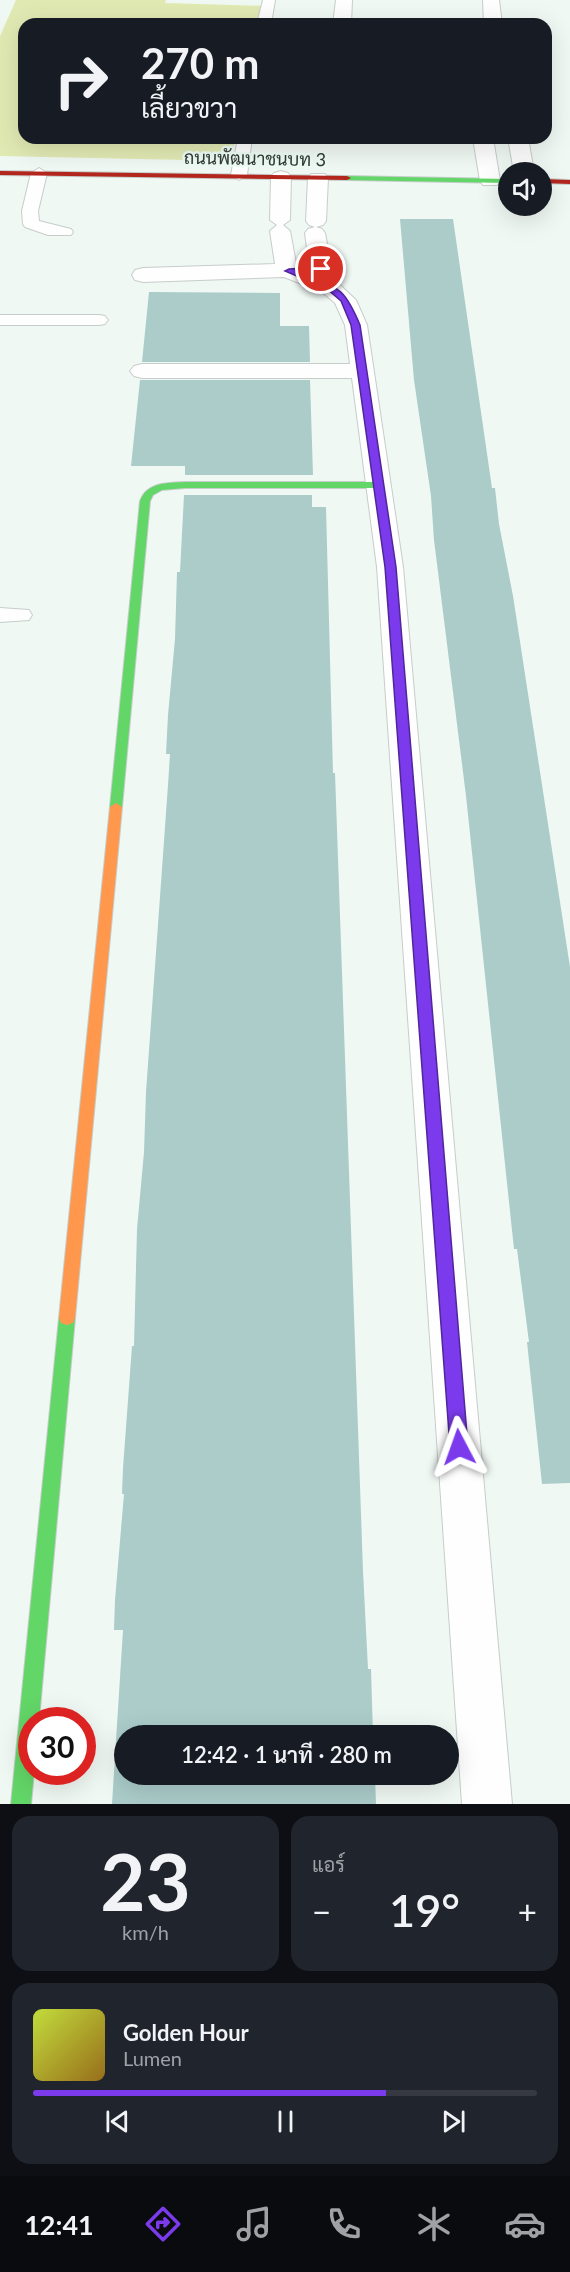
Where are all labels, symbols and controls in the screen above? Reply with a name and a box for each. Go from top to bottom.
text: 270 m [141,38,259,88]
icon: right [42,42,120,120]
text: เลี้ยวขวา [141,91,237,124]
street label: ถนนพัฒนาชนบท 3 [184,146,326,170]
map controls [498,162,552,216]
button: sound [498,162,552,216]
pin [295,243,346,294]
icon: arrive [304,252,337,285]
position arrow [427,1415,491,1479]
speed limit sign: 30 [18,1707,96,1785]
text: 12:42 · 1 นาที · 280 m [181,1741,392,1768]
text: 23 [100,1834,191,1928]
text: แอร์ [312,1852,345,1876]
text: 19° [389,1883,460,1937]
text: − [312,1891,331,1931]
text: + [518,1891,537,1931]
text: km/h [122,1920,169,1944]
text: Golden Hour [123,2019,249,2046]
text: Lumen [123,2046,182,2070]
icon: previous [101,2105,134,2138]
icon: pause [269,2105,302,2138]
icon: next [437,2105,470,2138]
icon: directions [142,2203,184,2245]
icon: music [233,2203,275,2245]
icon: phone [323,2203,365,2245]
icon: climate [413,2203,455,2245]
icon: car [504,2203,546,2245]
text: 12:41 [24,2208,94,2241]

